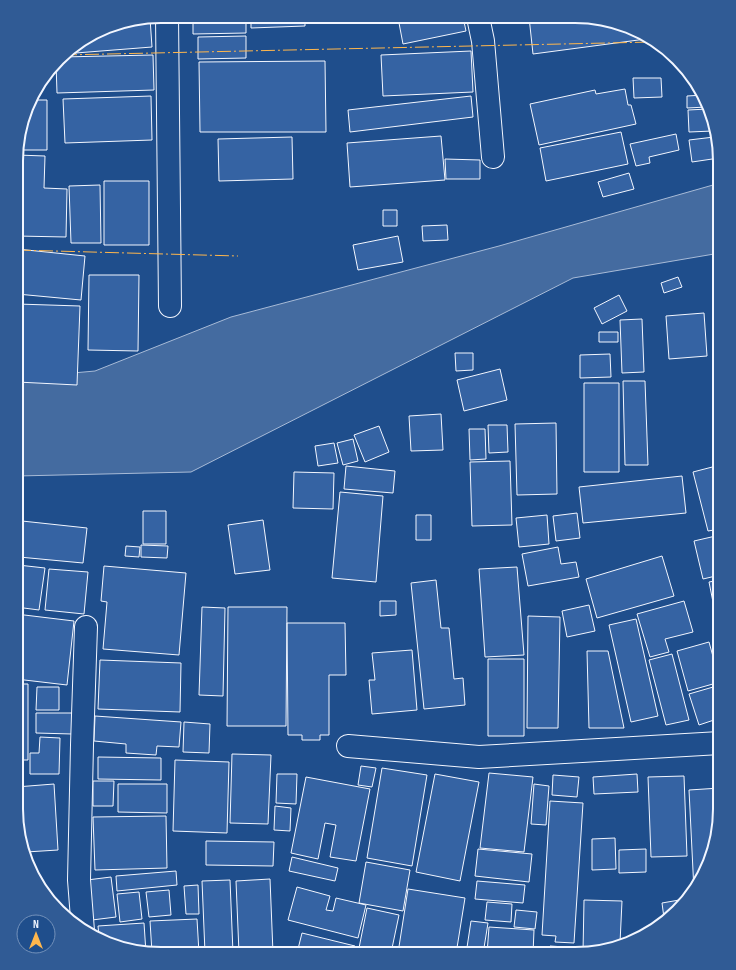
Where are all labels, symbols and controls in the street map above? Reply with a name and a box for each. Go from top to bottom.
north arrow [16,914,56,954]
text: N [33,918,39,931]

